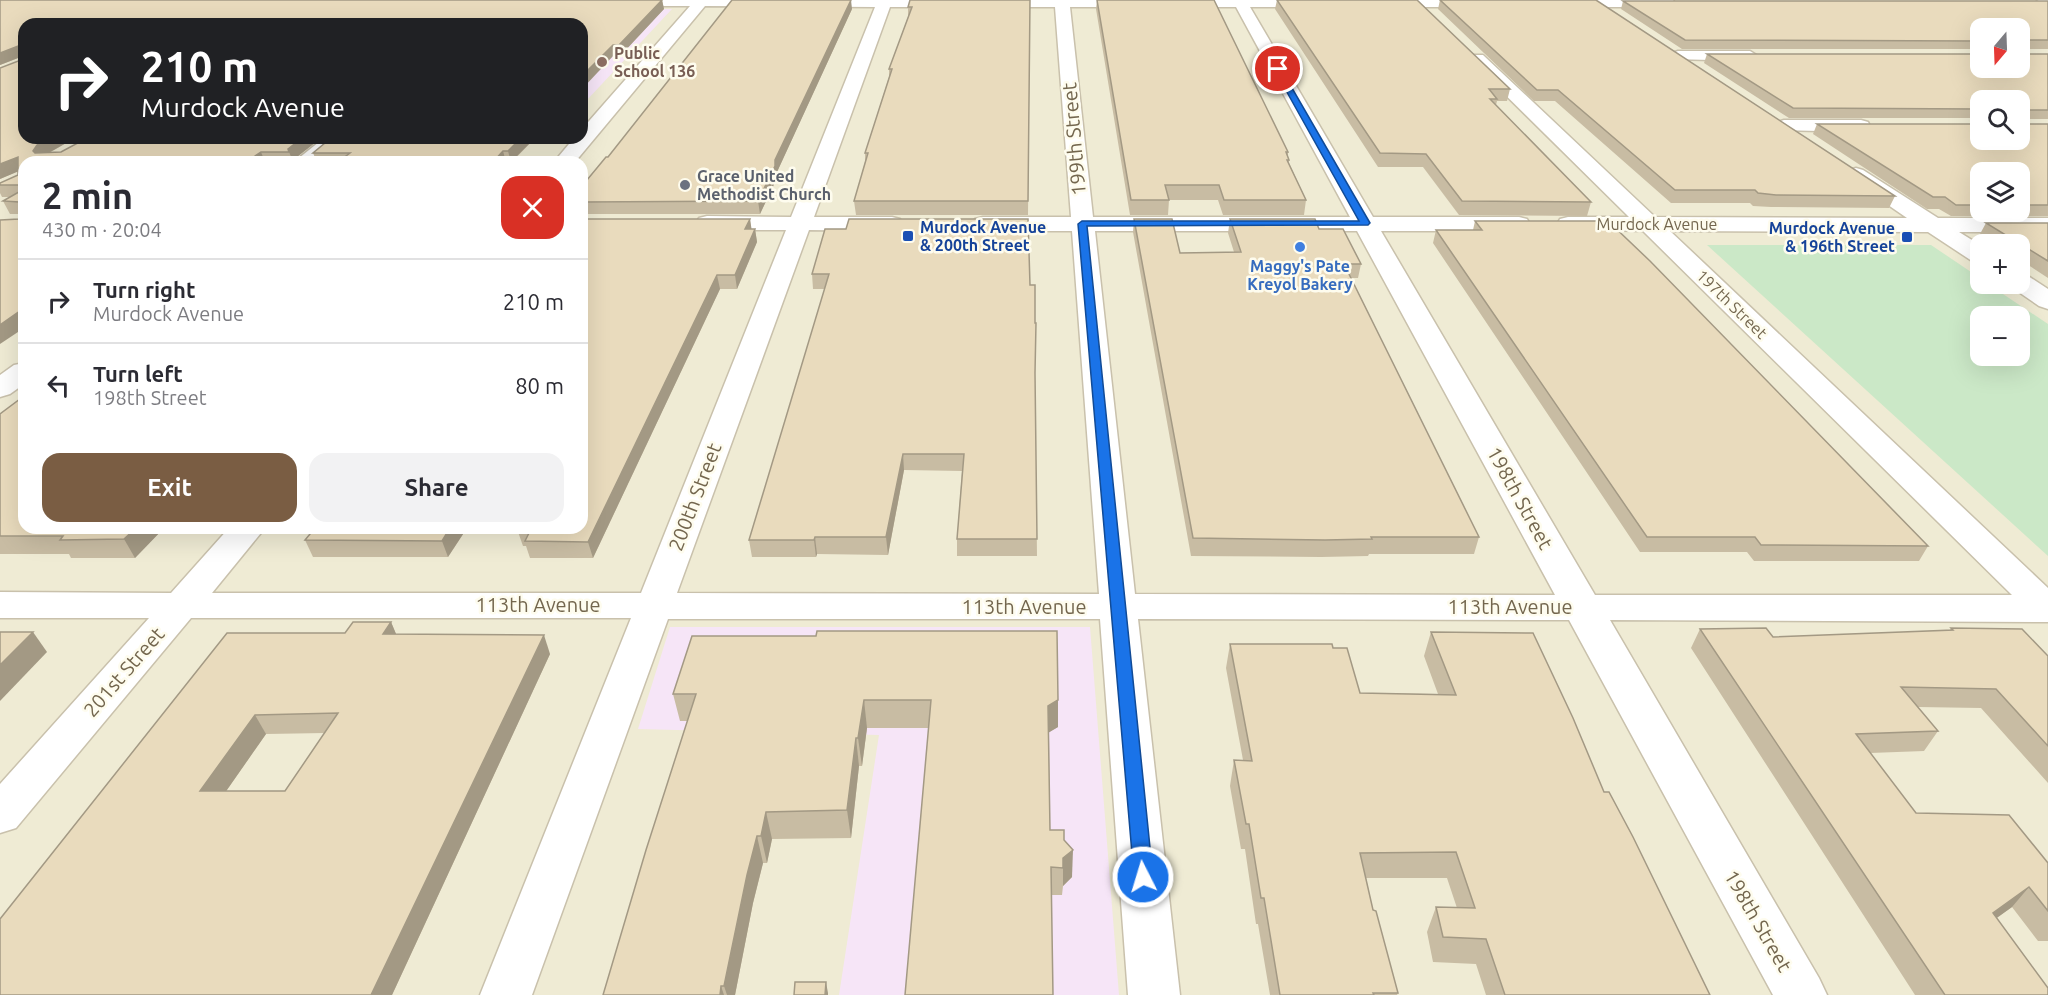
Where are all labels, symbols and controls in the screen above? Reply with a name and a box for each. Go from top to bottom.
north arrow [1970,18,2030,78]
map controls [1970,18,2030,366]
icon: right [42,42,120,120]
text: 210 m [141,43,258,90]
pin [1252,43,1303,94]
place label: Public School 136 [614,44,695,80]
icon: arrive [1261,52,1294,85]
marker: Public School 136 [595,55,609,69]
street label: 199th Street [1057,81,1090,197]
button: search [1970,90,2030,150]
text: Murdock Avenue [141,92,345,122]
button: layers [1970,162,2030,222]
place label: Grace United Methodist Church [697,167,831,203]
text: 2 min [42,175,133,216]
button: close [501,176,564,239]
marker: Grace United Methodist Church [678,178,692,192]
street label: Murdock Avenue [1597,215,1717,233]
text: 430 m · 20:04 [42,218,162,241]
place label: Murdock Avenue & 200th Street [920,218,1046,254]
place label: Murdock Avenue & 196th Street [1769,219,1895,255]
marker: Murdock Avenue & 200th Street [901,229,915,243]
marker: Murdock Avenue & 196th Street [1900,230,1914,244]
button: + [1970,234,2030,294]
marker: Maggy's Pate Kreyol Bakery [1293,240,1307,254]
place label: Maggy's Pate Kreyol Bakery [1247,257,1353,293]
street label: 197th Street [1693,266,1771,343]
text: Turn right [93,277,195,302]
icon: right [42,285,75,318]
text: 210 m [503,289,564,314]
text: Murdock Avenue [93,302,244,325]
button: − [1970,306,2030,366]
text: Turn left [93,361,183,386]
icon: left [42,369,75,402]
text: 80 m [515,373,564,398]
text: 198th Street [93,386,207,409]
street label: 200th Street [663,440,726,554]
street label: 198th Street [1483,443,1558,553]
button: Exit [42,453,297,522]
button: Share [309,453,564,522]
street label: 113th Avenue [475,593,601,616]
street label: 113th Avenue [961,595,1087,618]
street label: 113th Avenue [1447,595,1573,618]
street label: 201st Street [79,622,169,721]
position arrow [1111,845,1175,909]
street label: 198th Street [1720,866,1797,976]

